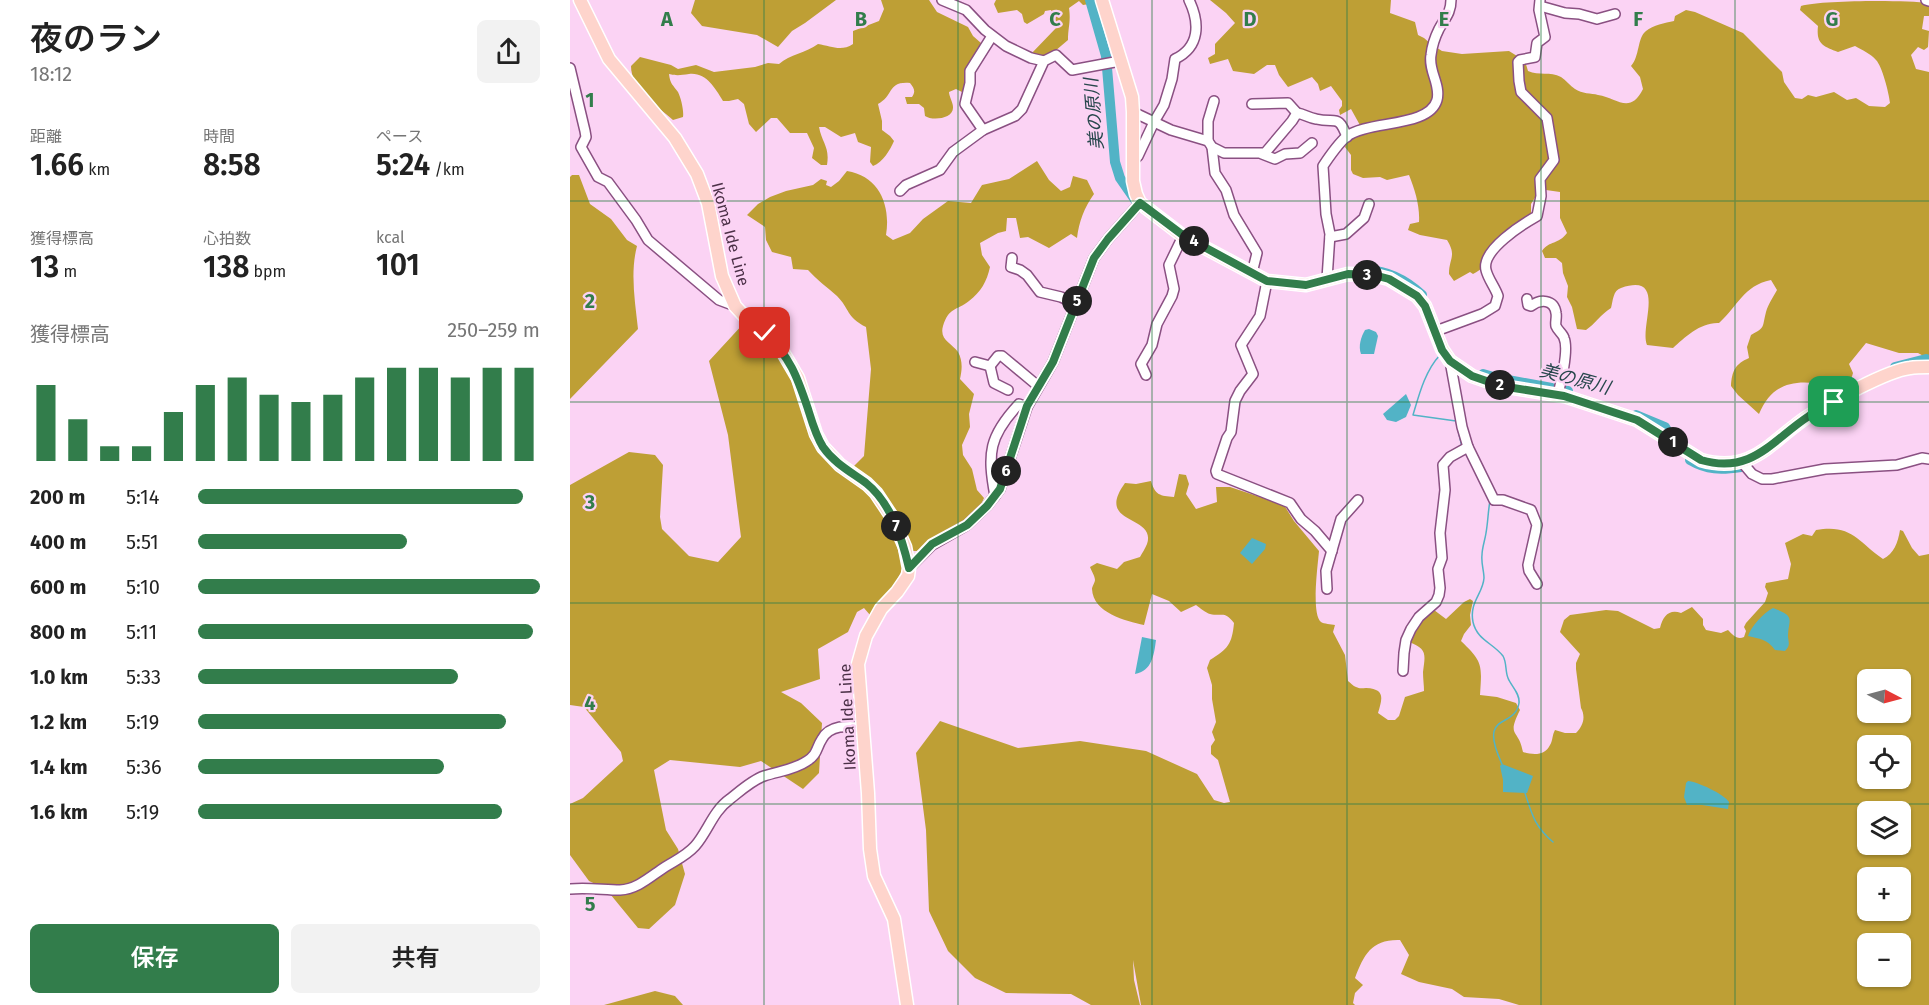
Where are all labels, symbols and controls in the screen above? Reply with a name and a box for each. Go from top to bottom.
text: A [660,7,674,31]
text: B [855,7,867,31]
text: C [1049,7,1061,31]
text: D [1243,7,1257,31]
text: E [1439,7,1449,31]
text: F [1633,7,1643,31]
text: G [1826,7,1838,31]
text: 夜のラン [30,19,162,59]
button: share [477,20,540,83]
text: 18:12 [30,62,72,86]
water label: 美の原川 [1080,75,1108,151]
text: 1 [585,88,595,112]
text: 距離 [30,127,62,146]
text: 時間 [203,127,235,146]
text: ペース [376,127,423,146]
text: 1.66 [30,147,84,183]
text: 8:58 [203,147,261,183]
text: 5:24 [376,147,430,183]
text: km [84,160,110,179]
text: /km [430,160,465,179]
street label: Ikoma Ide Line [708,180,753,288]
pin: 4 [1179,226,1209,256]
text: kcal [376,228,405,247]
text: 獲得標高 [30,229,94,248]
text: 心拍数 [203,229,251,248]
text: 4 [1189,231,1199,250]
text: 101 [376,247,420,283]
text: 13 [30,249,59,285]
text: 138 [203,249,249,285]
pin: 3 [1352,260,1382,290]
text: m [59,262,77,281]
text: bpm [249,262,286,281]
text: 3 [1363,265,1371,284]
pin: 5 [1062,286,1092,316]
text: 2 [585,289,595,313]
text: 5 [1073,291,1081,310]
pin [739,307,790,358]
icon: check [748,316,781,349]
text: 250–259 m [447,318,540,342]
text: 獲得標高 [30,322,110,346]
water label: 美の原川 [1537,359,1615,399]
pin: 2 [1485,370,1515,400]
text: 2 [1496,375,1504,394]
pin [1808,376,1859,427]
icon: arrive [1817,385,1850,418]
pin: 1 [1658,427,1688,457]
text: 1 [1669,432,1677,451]
pin: 6 [991,456,1021,486]
text: 6 [1001,461,1011,480]
text: 200 m [30,485,85,509]
text: 5:14 [126,485,159,509]
text: 3 [584,490,595,514]
pin: 7 [881,511,911,541]
text: 7 [892,516,900,535]
text: 400 m [30,530,86,554]
text: 5:51 [126,530,159,554]
text: 600 m [30,575,86,599]
text: 5:10 [126,575,160,599]
text: 800 m [30,620,87,644]
text: 5:11 [126,620,157,644]
street label: Ikoma Ide Line [835,663,860,771]
text: 1.0 km [30,665,88,689]
text: 5:33 [126,665,161,689]
north arrow [1857,669,1911,723]
map controls [1857,669,1911,987]
text: 4 [584,691,596,715]
text: 1.2 km [30,710,87,734]
text: 5:19 [126,710,159,734]
button: locate [1857,735,1911,789]
text: 1.4 km [30,755,88,779]
text: 5:36 [126,755,162,779]
text: 1.6 km [30,800,88,824]
text: 5:19 [126,800,159,824]
button: layers [1857,801,1911,855]
button: + [1857,867,1911,921]
text: 5 [585,892,596,916]
button: 保存 [30,924,279,993]
button: 共有 [291,924,540,993]
button: − [1857,933,1911,987]

